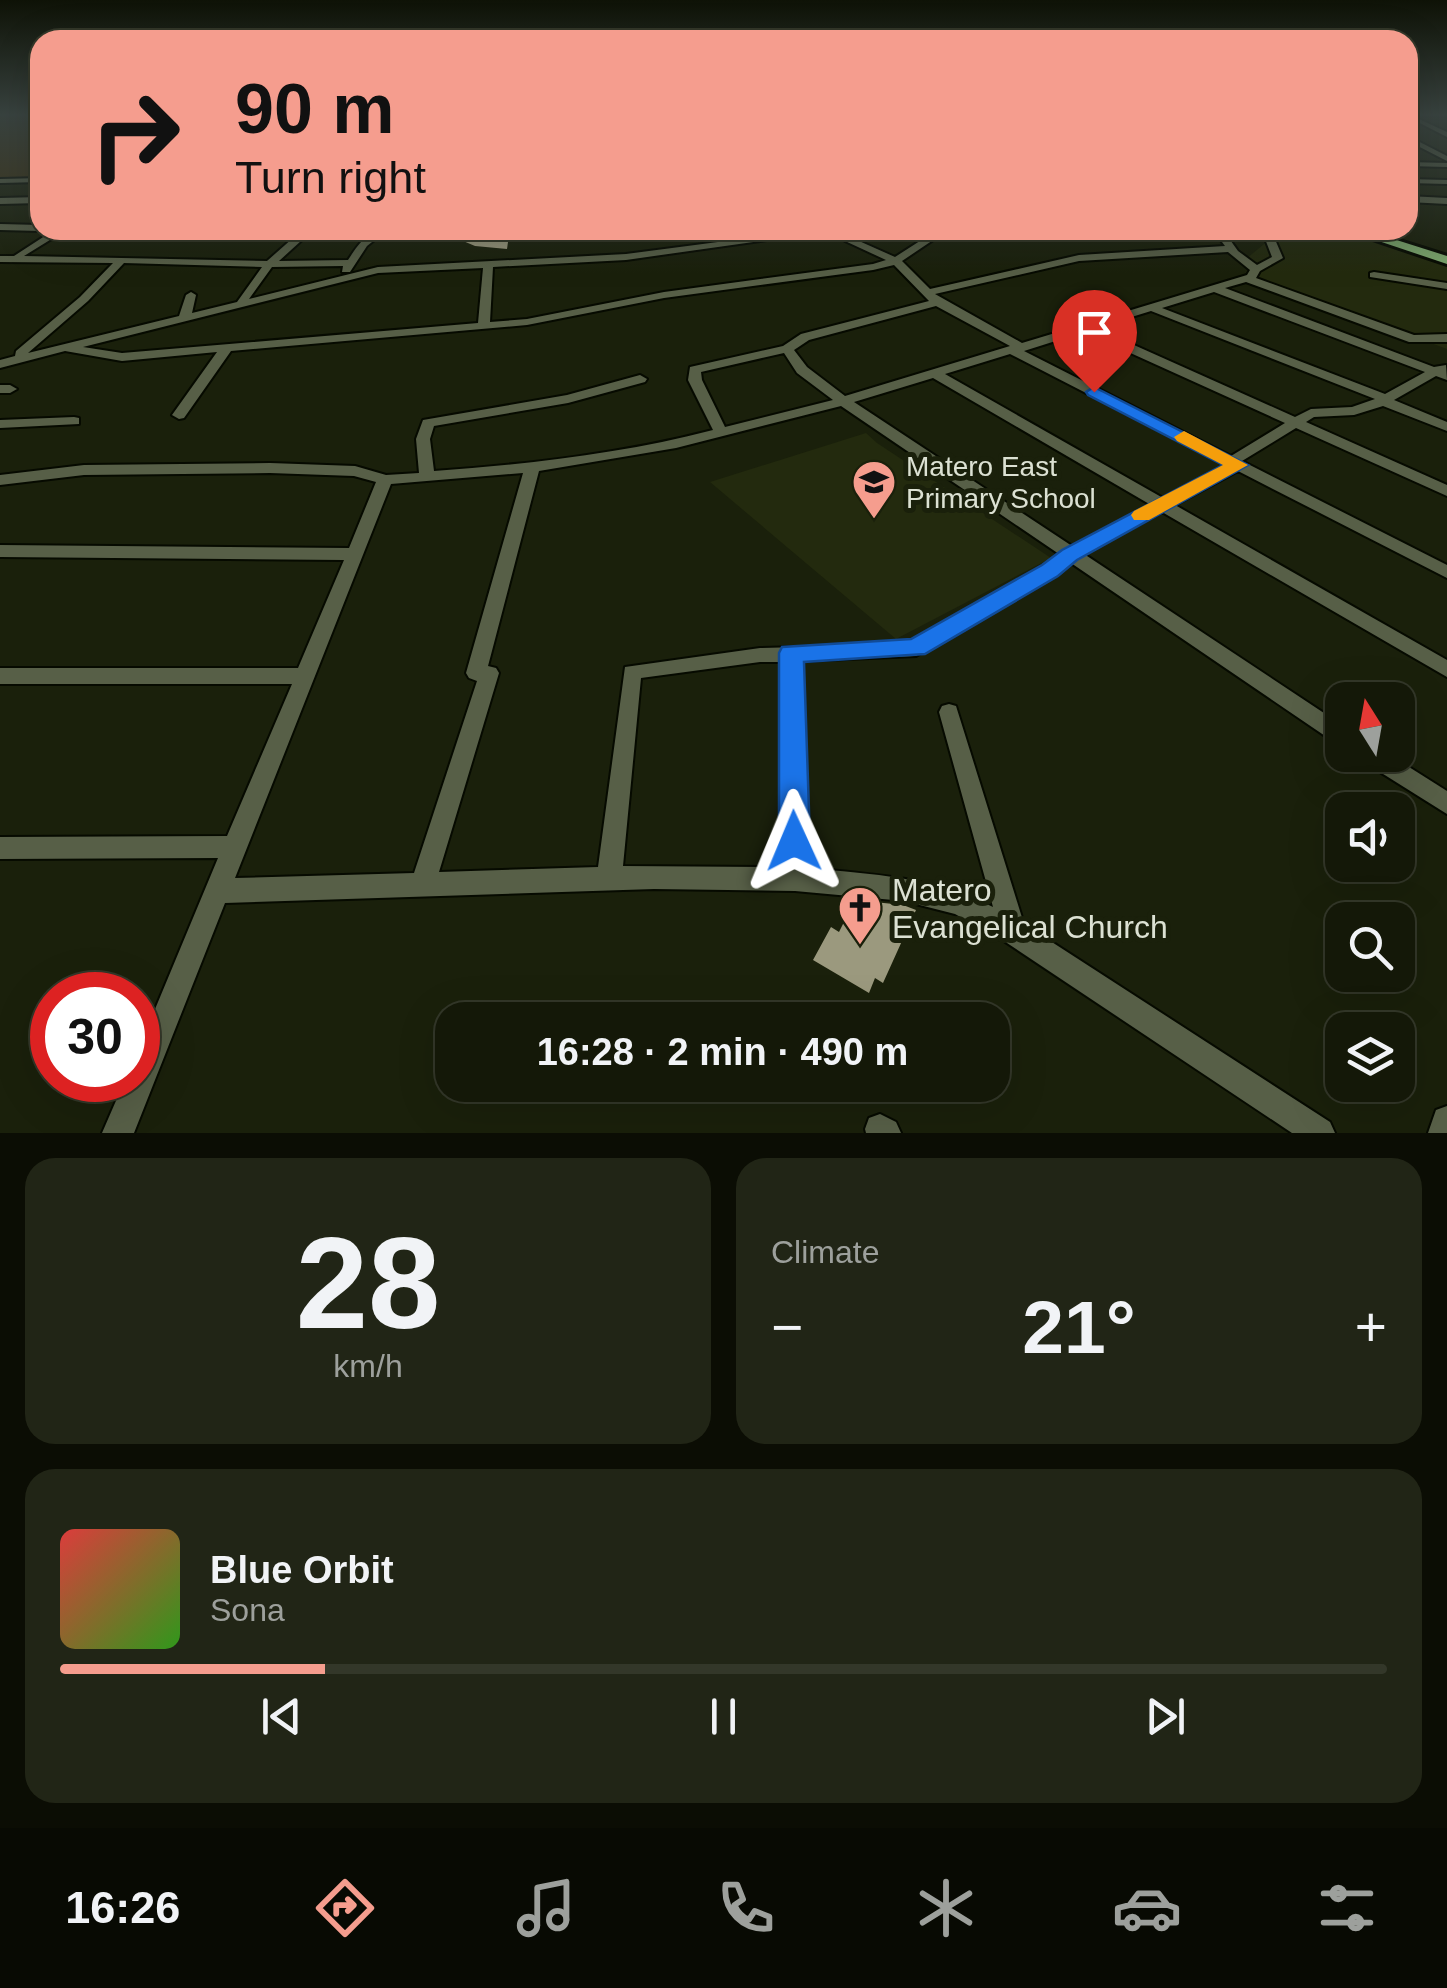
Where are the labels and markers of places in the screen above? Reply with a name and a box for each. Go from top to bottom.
pin [1052,290,1137,393]
place label: Matero East Primary School [906,451,1096,514]
school or university icon: Matero East Primary School [851,459,897,520]
place label: Matero Evangelical Church [892,872,1168,945]
church icon: Matero Evangelical Church [837,885,883,946]

